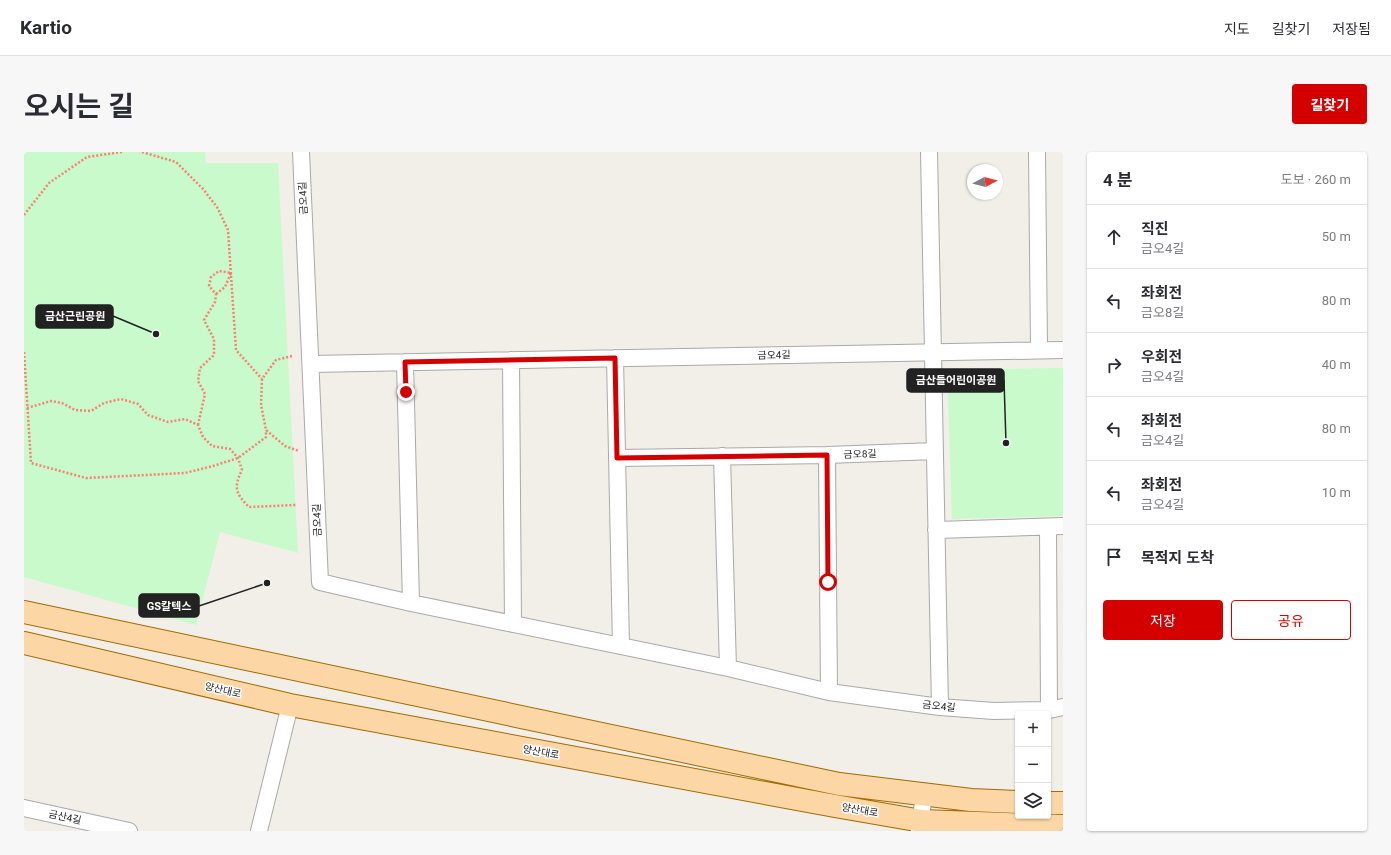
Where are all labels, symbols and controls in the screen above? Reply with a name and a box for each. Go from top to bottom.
text: Kartio [20,16,72,39]
text: 지도 [1224,21,1250,37]
text: 길찾기 [1272,21,1310,37]
text: 저장됨 [1332,21,1371,37]
button: 길찾기 [1292,84,1367,124]
text: 오시는 길 [24,90,134,123]
north arrow [967,164,1003,200]
text: 4 분 [1103,170,1133,190]
text: 도보 · 260 m [1281,172,1351,187]
street label: 금오4길 [297,181,309,215]
text: 직진 [1141,220,1169,238]
icon: ahead [1103,226,1125,248]
text: 50 m [1322,229,1351,244]
text: 금오4길 [1141,241,1184,256]
text: 좌회전 [1141,284,1182,302]
icon: left [1103,290,1125,312]
text: 80 m [1322,293,1351,308]
callout: 금산근린공원 [36,305,113,328]
text: 금오8길 [1141,305,1184,320]
text: 금산근린공원 [45,310,105,323]
text: 우회전 [1141,348,1182,366]
street label: 금오4길 [757,349,791,361]
icon: right [1103,354,1125,376]
text: 40 m [1322,357,1351,372]
callout: 금산들어린이공원 [907,369,1004,392]
text: 금오4길 [1141,369,1184,384]
text: 금산들어린이공원 [916,374,996,387]
route end [397,383,415,401]
text: 좌회전 [1141,412,1182,430]
icon: left [1103,418,1125,440]
text: 80 m [1322,421,1351,436]
text: 금오4길 [1141,433,1184,448]
street label: 금오8길 [843,448,877,460]
text: 좌회전 [1141,476,1182,494]
icon: left [1103,482,1125,504]
text: 10 m [1322,485,1351,500]
text: 금오4길 [1141,497,1184,512]
street label: 금오4길 [311,503,323,537]
icon: arrive [1103,546,1125,568]
text: 목적지 도착 [1141,549,1214,567]
route start [819,573,837,591]
callout: GS칼텍스 [139,594,199,617]
text: GS칼텍스 [147,600,191,613]
button: 저장 [1103,600,1223,640]
button: 공유 [1231,600,1351,640]
street label: 양산대로 [204,681,242,699]
street label: 금오4길 [922,699,956,713]
map controls [1015,711,1051,819]
button: + [1015,711,1051,747]
street label: 양산대로 [522,743,560,761]
button: − [1015,747,1051,783]
button: layers [1015,783,1051,819]
street label: 양산대로 [841,802,879,818]
street label: 금산4길 [48,808,82,826]

